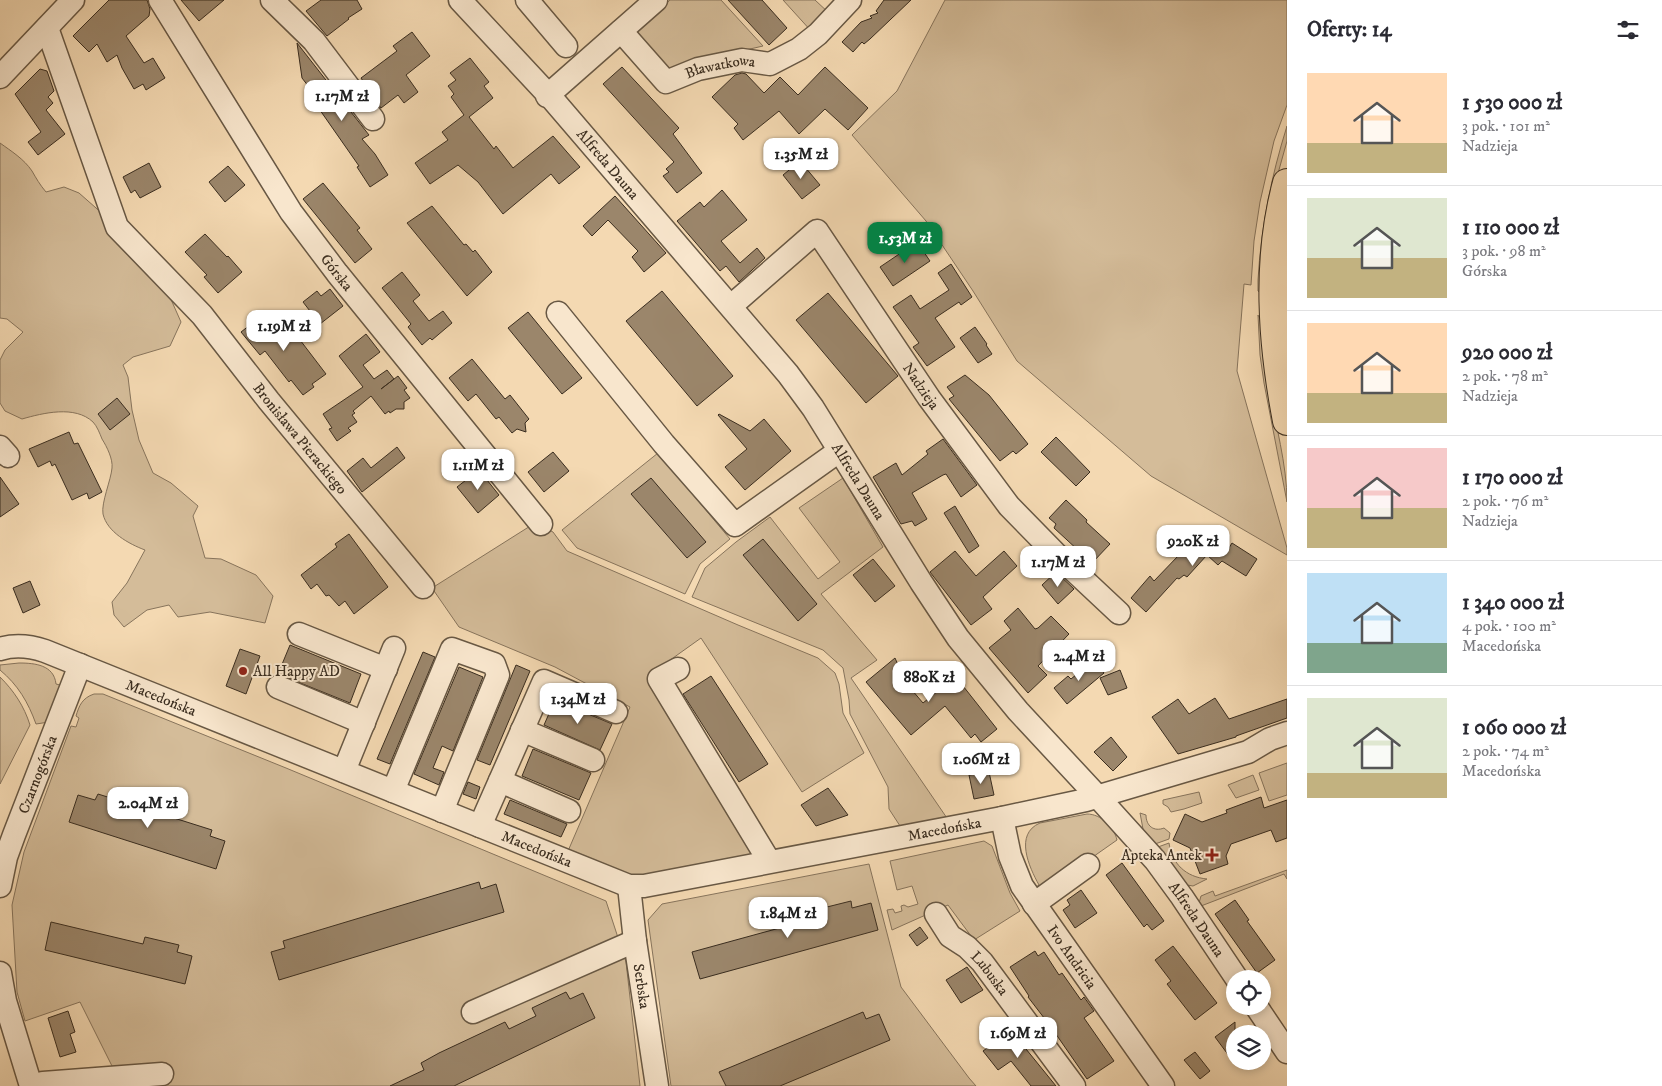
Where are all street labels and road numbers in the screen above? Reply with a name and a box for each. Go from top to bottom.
street label: Bławatkowa [682,50,757,83]
street label: Alfreda Dauna [573,125,644,204]
street label: Górska [316,250,358,295]
street label: Nadzieja [899,359,944,414]
street label: Bronisława Pierackiego [249,379,352,498]
street label: Alfreda Dauna [828,439,890,524]
street label: Macedońska [123,675,200,721]
street label: Czarnogórska [14,732,62,816]
street label: Macedońska [906,813,983,845]
street label: Macedońska [499,826,575,872]
street label: Alfreda Dauna [1164,878,1229,961]
street label: Ivo Andricia [1043,921,1101,993]
street label: Lubuska [967,947,1013,1000]
street label: Serbska [629,962,655,1011]

